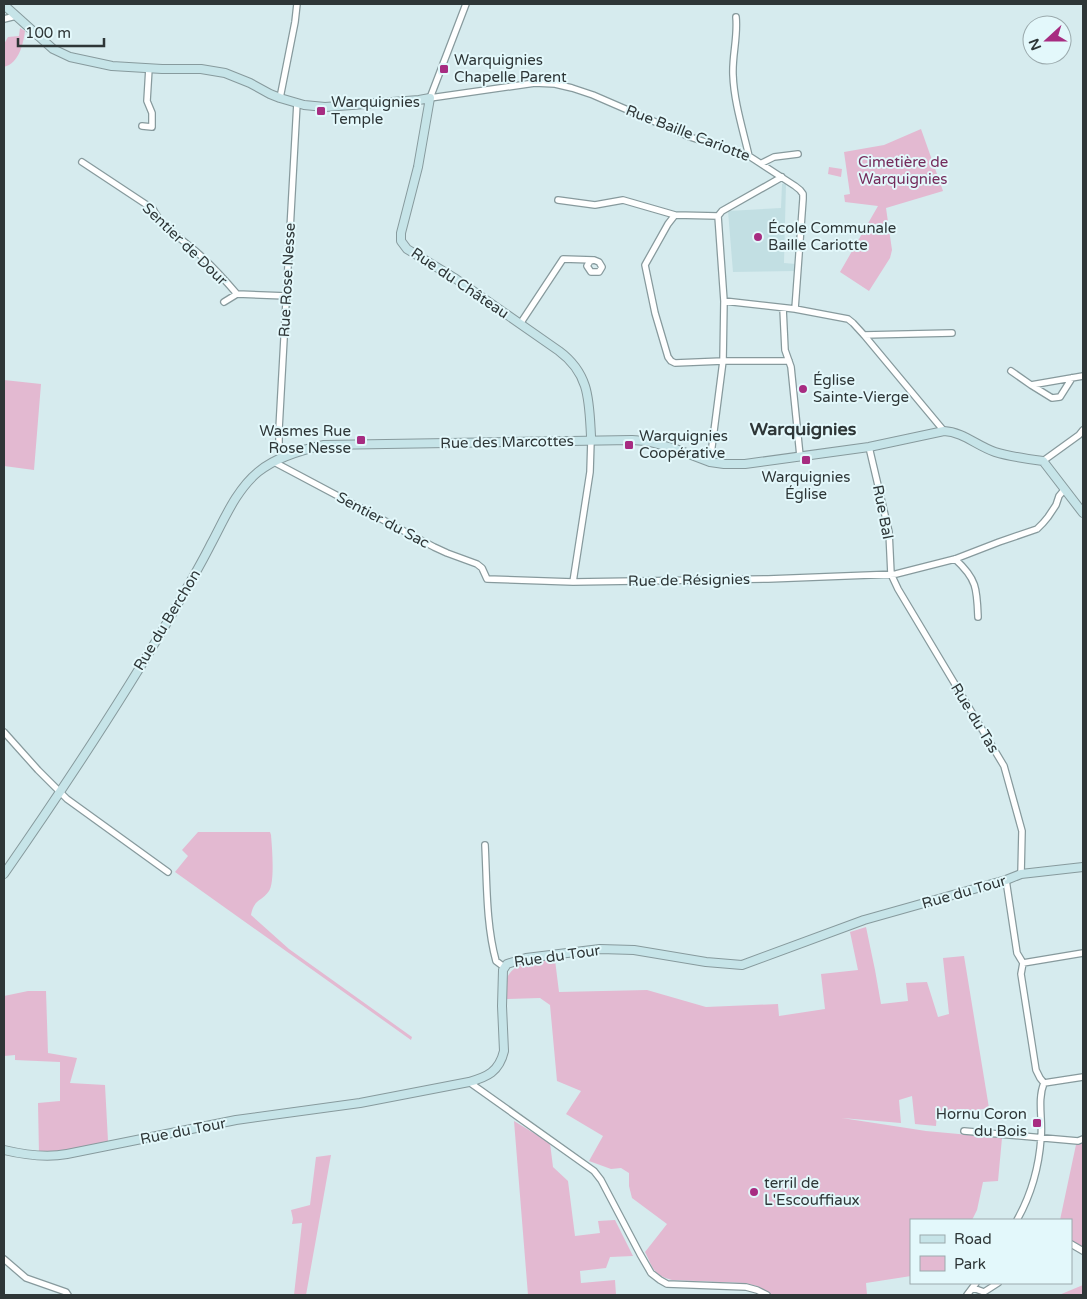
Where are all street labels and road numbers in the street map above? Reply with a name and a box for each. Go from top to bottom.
street label: Rue Baille Cariotte [623,101,753,165]
street label: Sentier de Dour [139,199,231,289]
street label: Rue Rose Nesse [275,222,299,338]
street label: Rue du Château [408,244,512,322]
street label: Rue des Marcottes [440,432,574,452]
street label: Rue Bal [869,483,897,541]
street label: Sentier du Sac [334,488,432,552]
street label: Rue du Berchon [130,566,204,674]
street label: Rue de Résignies [628,570,750,590]
street label: Rue du Tas [947,680,1003,756]
street label: Rue du Tour [920,871,1008,913]
street label: Rue du Tour [513,941,602,971]
street label: Rue du Tour [139,1114,228,1148]

